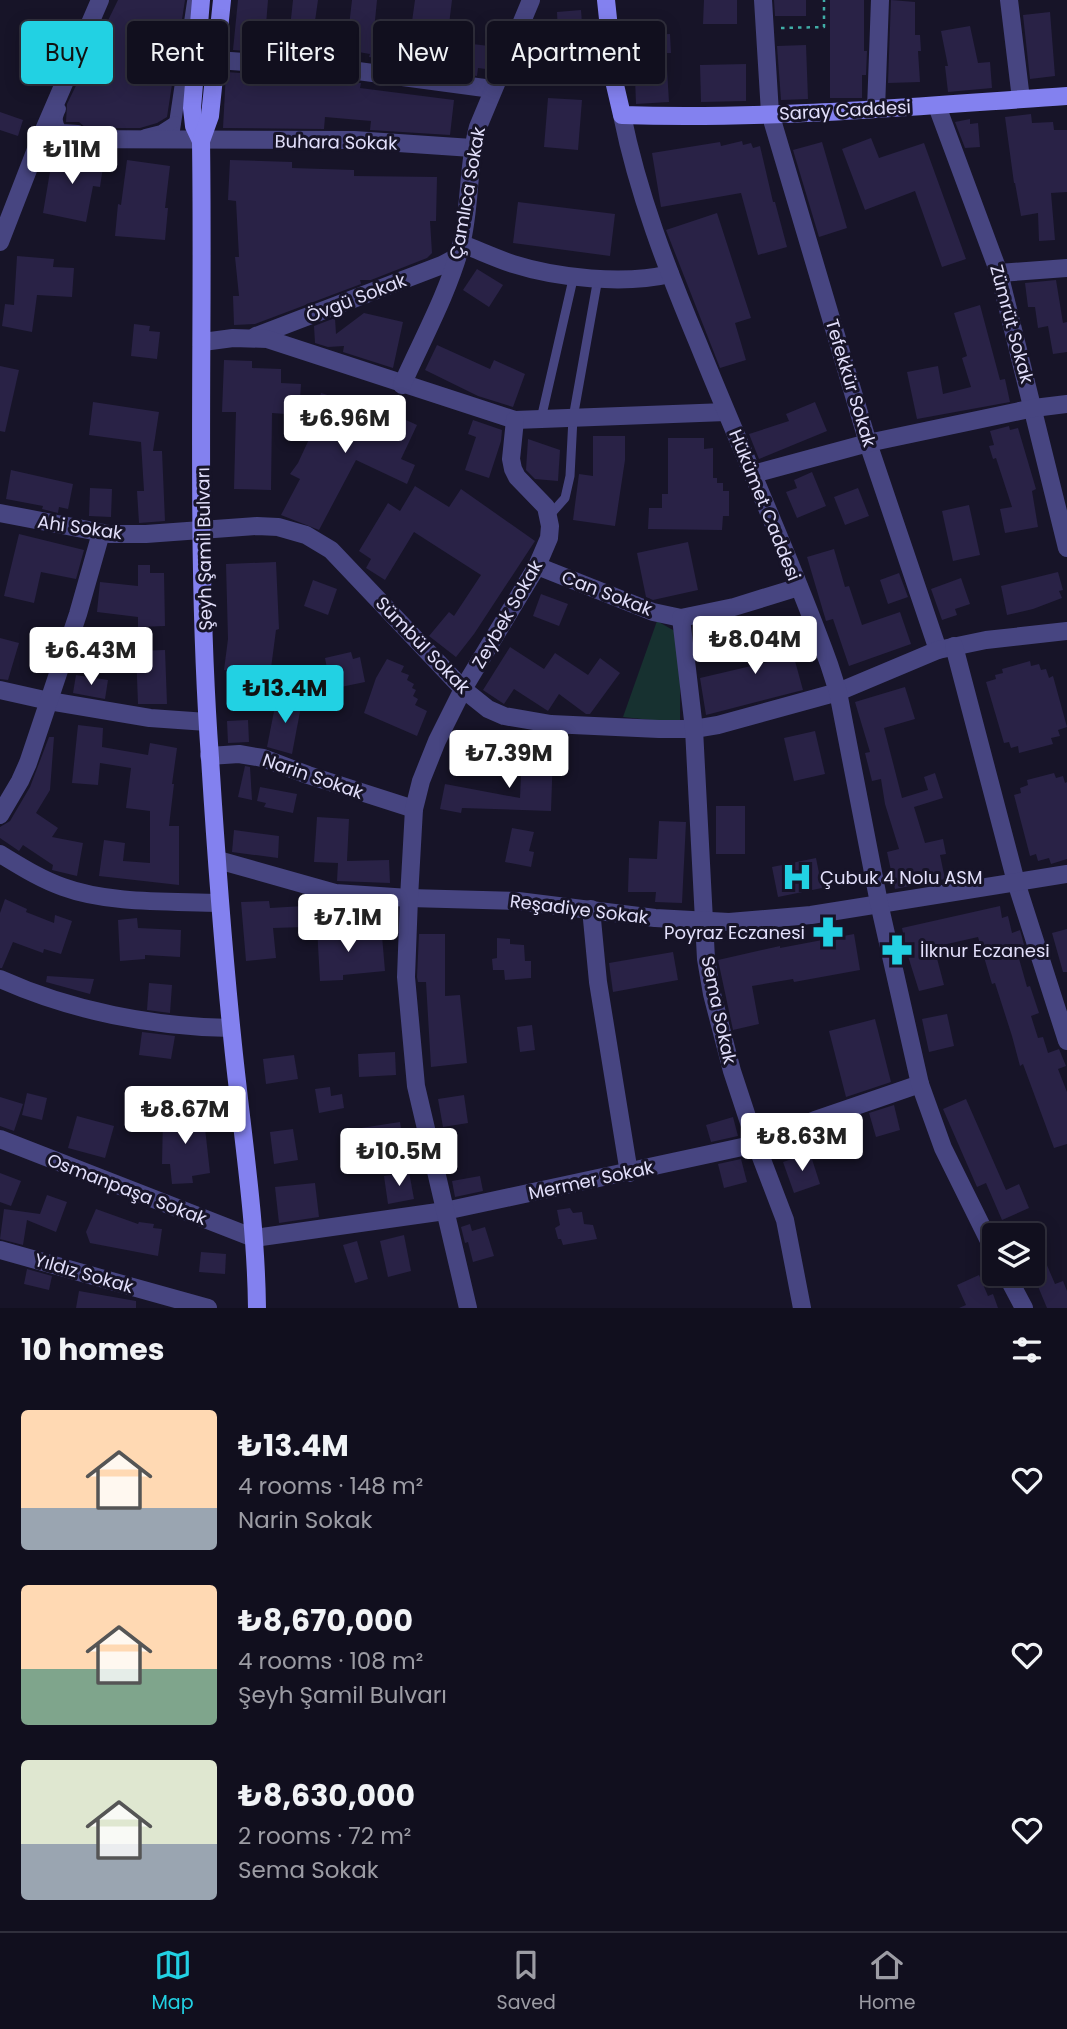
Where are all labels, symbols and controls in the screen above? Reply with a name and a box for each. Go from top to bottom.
chip: Buy [21,21,113,84]
chip: Rent [127,21,228,84]
chip: Filters [242,21,359,84]
chip: New [373,21,473,84]
chip: Apartment [487,21,665,84]
street label: Saray Caddesi [778,94,912,126]
street label: Çamlıca Sokak [443,124,491,261]
pin: ₺11M [31,127,113,186]
street label: Buhara Sokak [274,128,398,156]
text: ₺11M [43,133,101,165]
street label: Zümrüt Sokak [984,262,1040,387]
street label: Övgü Sokak [302,267,410,329]
street label: Tefekkür Sokak [820,316,883,451]
pin: ₺6.96M [288,396,402,455]
text: ₺6.96M [300,402,390,434]
street label: Hükümet Caddesi [723,426,807,584]
street label: Şeyh Şamil Bulvarı [190,467,218,631]
street label: Ahi Sokak [36,509,125,545]
street label: Zeybek Sokak [466,555,548,673]
street label: Can Sokak [558,564,657,622]
street label: Sümbül Sokak [370,591,476,700]
pin: ₺8.04M [698,616,812,676]
text: ₺8.04M [709,623,801,655]
pin: ₺6.43M [34,628,148,687]
text: ₺6.43M [46,634,136,666]
pin: ₺13.4M [228,666,342,725]
text: ₺13.4M [243,672,327,704]
pin: ₺7.39M [452,730,566,790]
text: ₺7.39M [465,737,553,769]
street label: Narin Sokak [259,747,367,805]
hospital icon: Çubuk 4 Nolu ASM [780,860,814,894]
place label: Çubuk 4 Nolu ASM [820,865,982,890]
street label: Reşadiye Sokak [508,888,650,930]
pin: ₺7.1M [299,894,397,954]
text: ₺7.1M [314,901,382,933]
pharmacy icon: Poyraz Eczanesi [811,915,845,949]
place label: Poyraz Eczanesi [664,920,805,945]
pharmacy icon: İlknur Eczanesi [880,933,914,967]
place label: İlknur Eczanesi [920,938,1050,963]
street label: Sema Sokak [695,954,743,1067]
pin: ₺8.67M [128,1086,242,1146]
text: ₺8.67M [141,1093,229,1125]
pin: ₺8.63M [745,1114,859,1173]
text: ₺8.63M [757,1120,847,1152]
pin: ₺10.5M [342,1128,456,1188]
text: ₺10.5M [356,1135,442,1167]
street label: Osmanpaşa Sokak [44,1147,211,1231]
street label: Mermer Sokak [526,1154,657,1205]
map controls [982,1223,1045,1286]
button: layers [982,1223,1045,1286]
street label: Yıldız Sokak [32,1247,137,1299]
text: 10 homes [21,1328,165,1371]
icon: filters [1008,1331,1046,1369]
text: ₺13.4M [238,1424,349,1467]
icon: home [77,1438,161,1522]
icon: heart [1008,1461,1046,1499]
text: 4 rooms · 148 m² [238,1470,423,1502]
text: Narin Sokak [238,1504,372,1536]
text: ₺8,670,000 [238,1599,413,1642]
icon: home [77,1613,161,1697]
icon: heart [1008,1636,1046,1674]
text: 4 rooms · 108 m² [238,1645,423,1677]
text: Şeyh Şamil Bulvarı [238,1679,447,1711]
text: ₺8,630,000 [238,1774,415,1817]
icon: home [77,1788,161,1872]
icon: heart [1008,1811,1046,1849]
text: 2 rooms · 72 m² [238,1820,411,1852]
text: Sema Sokak [238,1854,379,1886]
tab: Map [151,1946,194,2017]
tab: Saved [497,1946,556,2017]
tab: Home [859,1946,915,2017]

